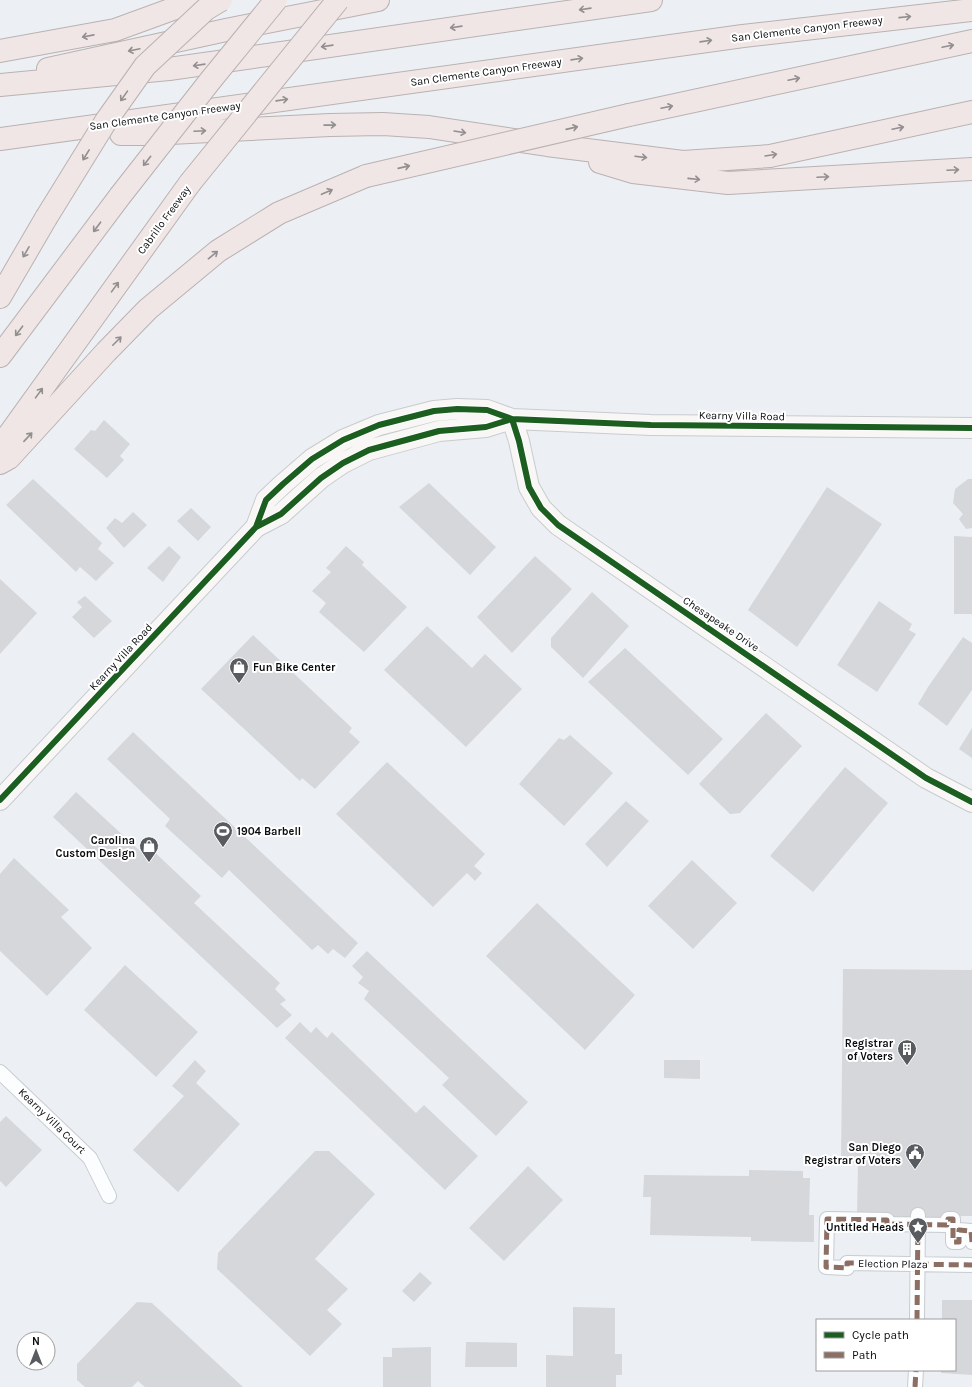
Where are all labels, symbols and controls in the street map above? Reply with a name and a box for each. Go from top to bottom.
one-way arrow [579,5,592,13]
street label: San Clemente Canyon Freeway [731,13,883,45]
one-way arrow [898,13,911,21]
one-way arrow [450,23,463,31]
one-way arrow [82,32,95,40]
one-way arrow [699,37,712,45]
one-way arrow [941,41,954,49]
one-way arrow [321,42,334,50]
one-way arrow [128,47,141,55]
street label: San Clemente Canyon Freeway [410,55,562,89]
one-way arrow [570,55,583,63]
one-way arrow [193,61,206,69]
one-way arrow [787,74,800,82]
one-way arrow [120,90,128,101]
one-way arrow [275,96,288,104]
street label: San Clemente Canyon Freeway [89,99,241,133]
one-way arrow [660,102,673,110]
one-way arrow [323,121,336,128]
one-way arrow [565,124,578,131]
one-way arrow [891,124,904,132]
one-way arrow [193,128,206,135]
one-way arrow [453,128,466,136]
one-way arrow [81,149,89,161]
one-way arrow [764,151,777,159]
one-way arrow [635,153,648,161]
one-way arrow [142,156,151,167]
one-way arrow [397,162,410,170]
one-way arrow [946,166,959,174]
one-way arrow [816,174,829,181]
one-way arrow [687,175,700,183]
street label: Cabrillo Freeway [135,183,193,257]
one-way arrow [321,188,333,196]
one-way arrow [92,221,101,232]
one-way arrow [22,246,30,258]
one-way arrow [208,250,219,259]
one-way arrow [111,282,119,293]
one-way arrow [15,325,23,336]
one-way arrow [112,336,121,346]
one-way arrow [35,388,43,399]
street label: Kearny Villa Road [699,409,785,423]
one-way arrow [24,432,33,442]
street label: Chesapeake Drive [680,594,762,655]
street label: Kearny Villa Road [87,621,155,693]
shop icon: Fun Bike Center [228,656,250,684]
place label: Fun Bike Center [253,661,336,674]
sports icon: 1904 Barbell [212,820,234,848]
place label: 1904 Barbell [237,825,301,838]
place label: Carolina Custom Design [55,834,135,860]
shop icon: Carolina Custom Design [138,835,160,863]
place label: Registrar of Voters [845,1037,894,1063]
building icon: Registrar of Voters [896,1038,918,1066]
street label: Kearny Villa Court [16,1086,88,1156]
place label: San Diego Registrar of Voters [804,1141,901,1167]
public building icon: San Diego Registrar of Voters [904,1142,926,1170]
place icon: Untitled Heads [907,1216,929,1244]
place label: Untitled Heads [826,1221,904,1234]
street label: Election Plaza [858,1257,928,1271]
legend [816,1319,956,1371]
text: Cycle path [852,1328,909,1342]
north arrow [16,1331,56,1371]
text: N [32,1335,40,1348]
text: Path [852,1348,877,1362]

